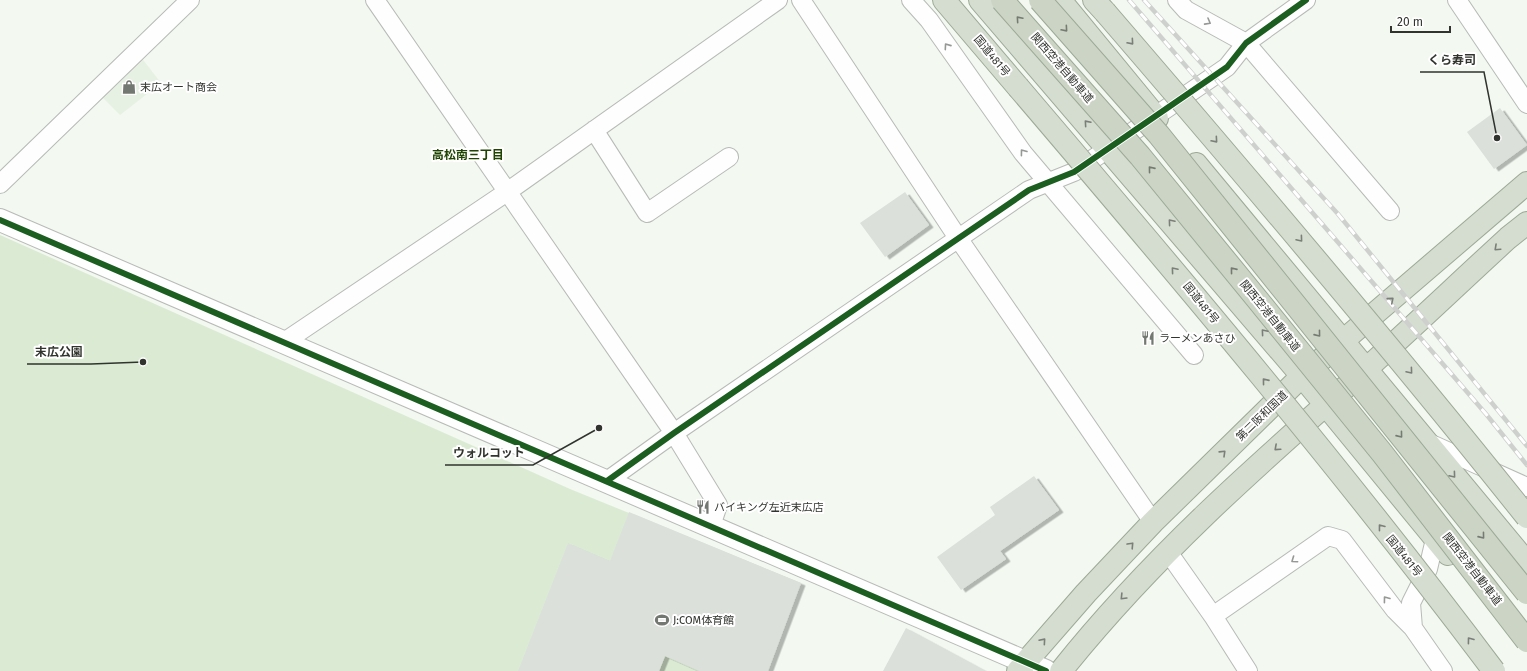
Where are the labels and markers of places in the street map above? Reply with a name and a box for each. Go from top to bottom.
callout: くら寿司 [1420,48,1484,72]
shop icon: 末広オート商会 [121,79,137,95]
place label: 末広オート商会 [140,81,217,94]
restaurant icon: ラーメンあさひ [1140,330,1156,346]
place label: ラーメンあさひ [1159,332,1236,345]
callout: 末広公園 [27,340,91,364]
callout: ウォルコット [445,441,533,465]
restaurant icon: バイキング左近末広店 [695,499,711,515]
place label: バイキング左近末広店 [714,501,824,514]
sports icon: J:COM体育館 [654,612,670,628]
place label: J:COM体育館 [673,614,734,627]

